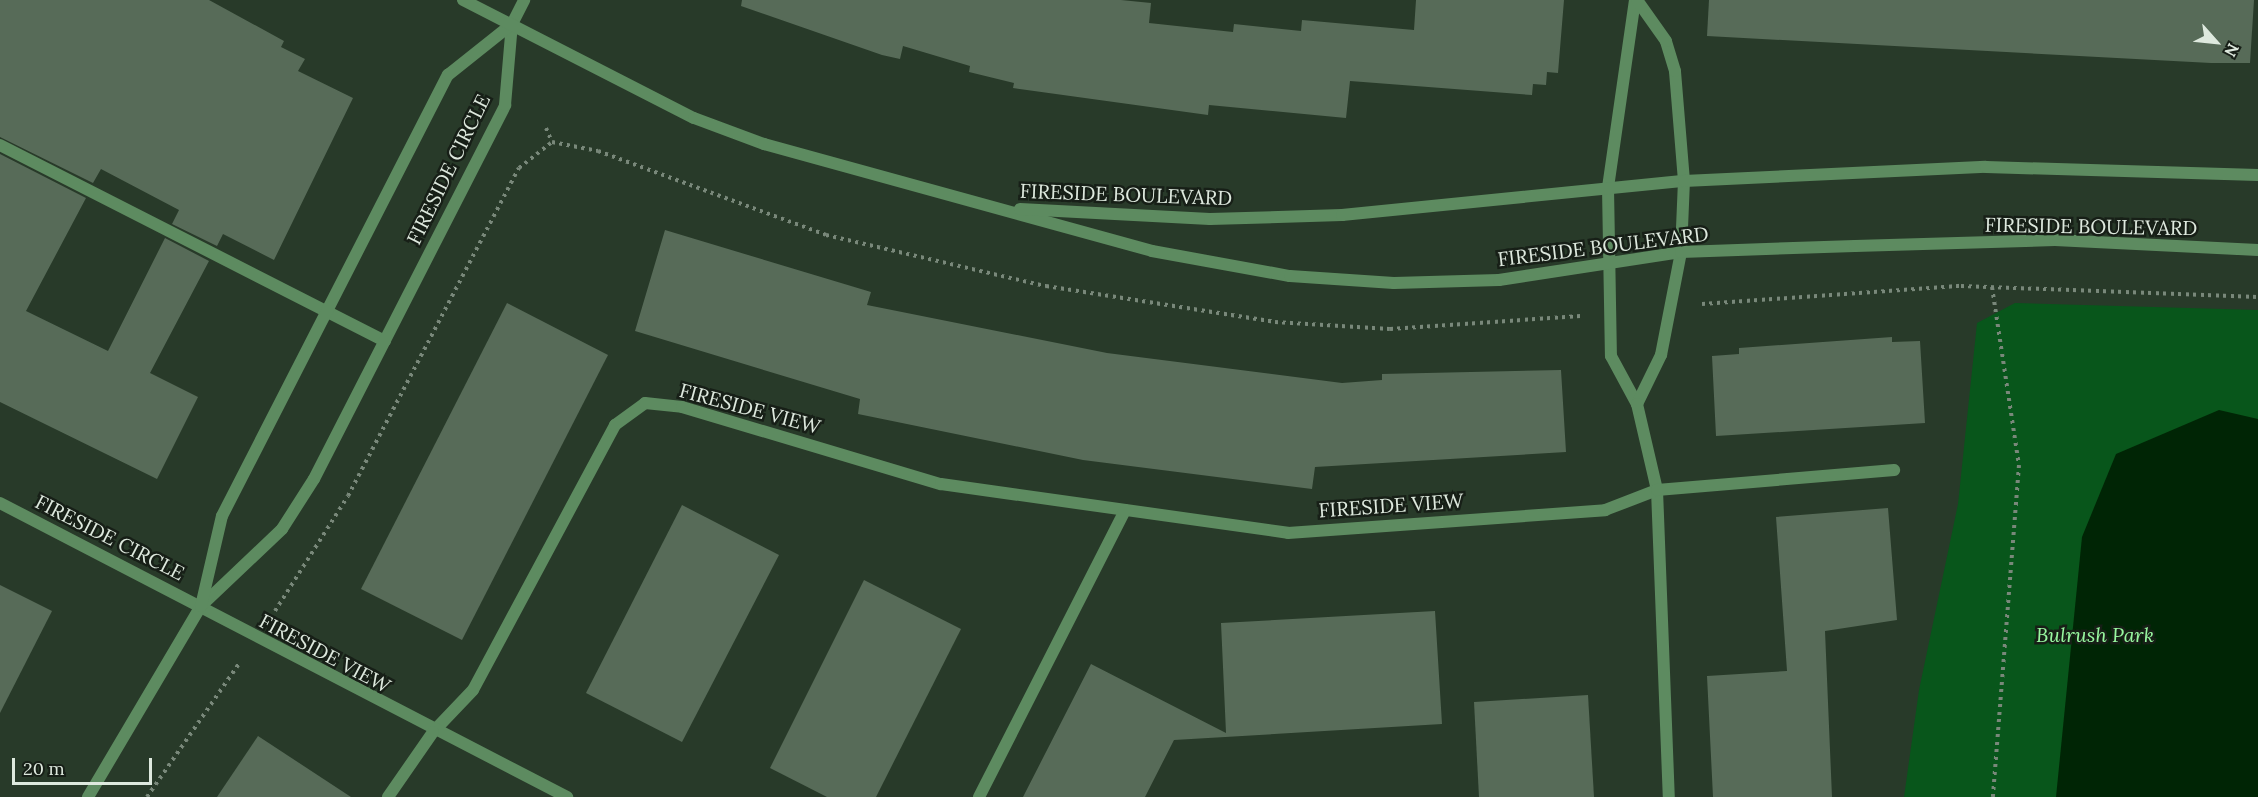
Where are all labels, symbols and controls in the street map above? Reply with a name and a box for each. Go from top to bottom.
north arrow [2186,12,2246,72]
text: N [2220,40,2244,60]
street label: FIRESIDE CIRCLE [401,90,495,248]
street label: FIRESIDE BOULEVARD [1019,178,1233,210]
street label: FIRESIDE BOULEVARD [1985,212,2197,240]
street label: FIRESIDE BOULEVARD [1496,221,1710,271]
street label: FIRESIDE VIEW [677,378,823,438]
street label: FIRESIDE VIEW [1318,488,1464,522]
street label: FIRESIDE CIRCLE [31,489,189,585]
street label: FIRESIDE VIEW [255,608,395,698]
park label: Bulrush Park [2036,622,2154,646]
scale bar [15,746,154,784]
text: 20 m [23,757,65,780]

